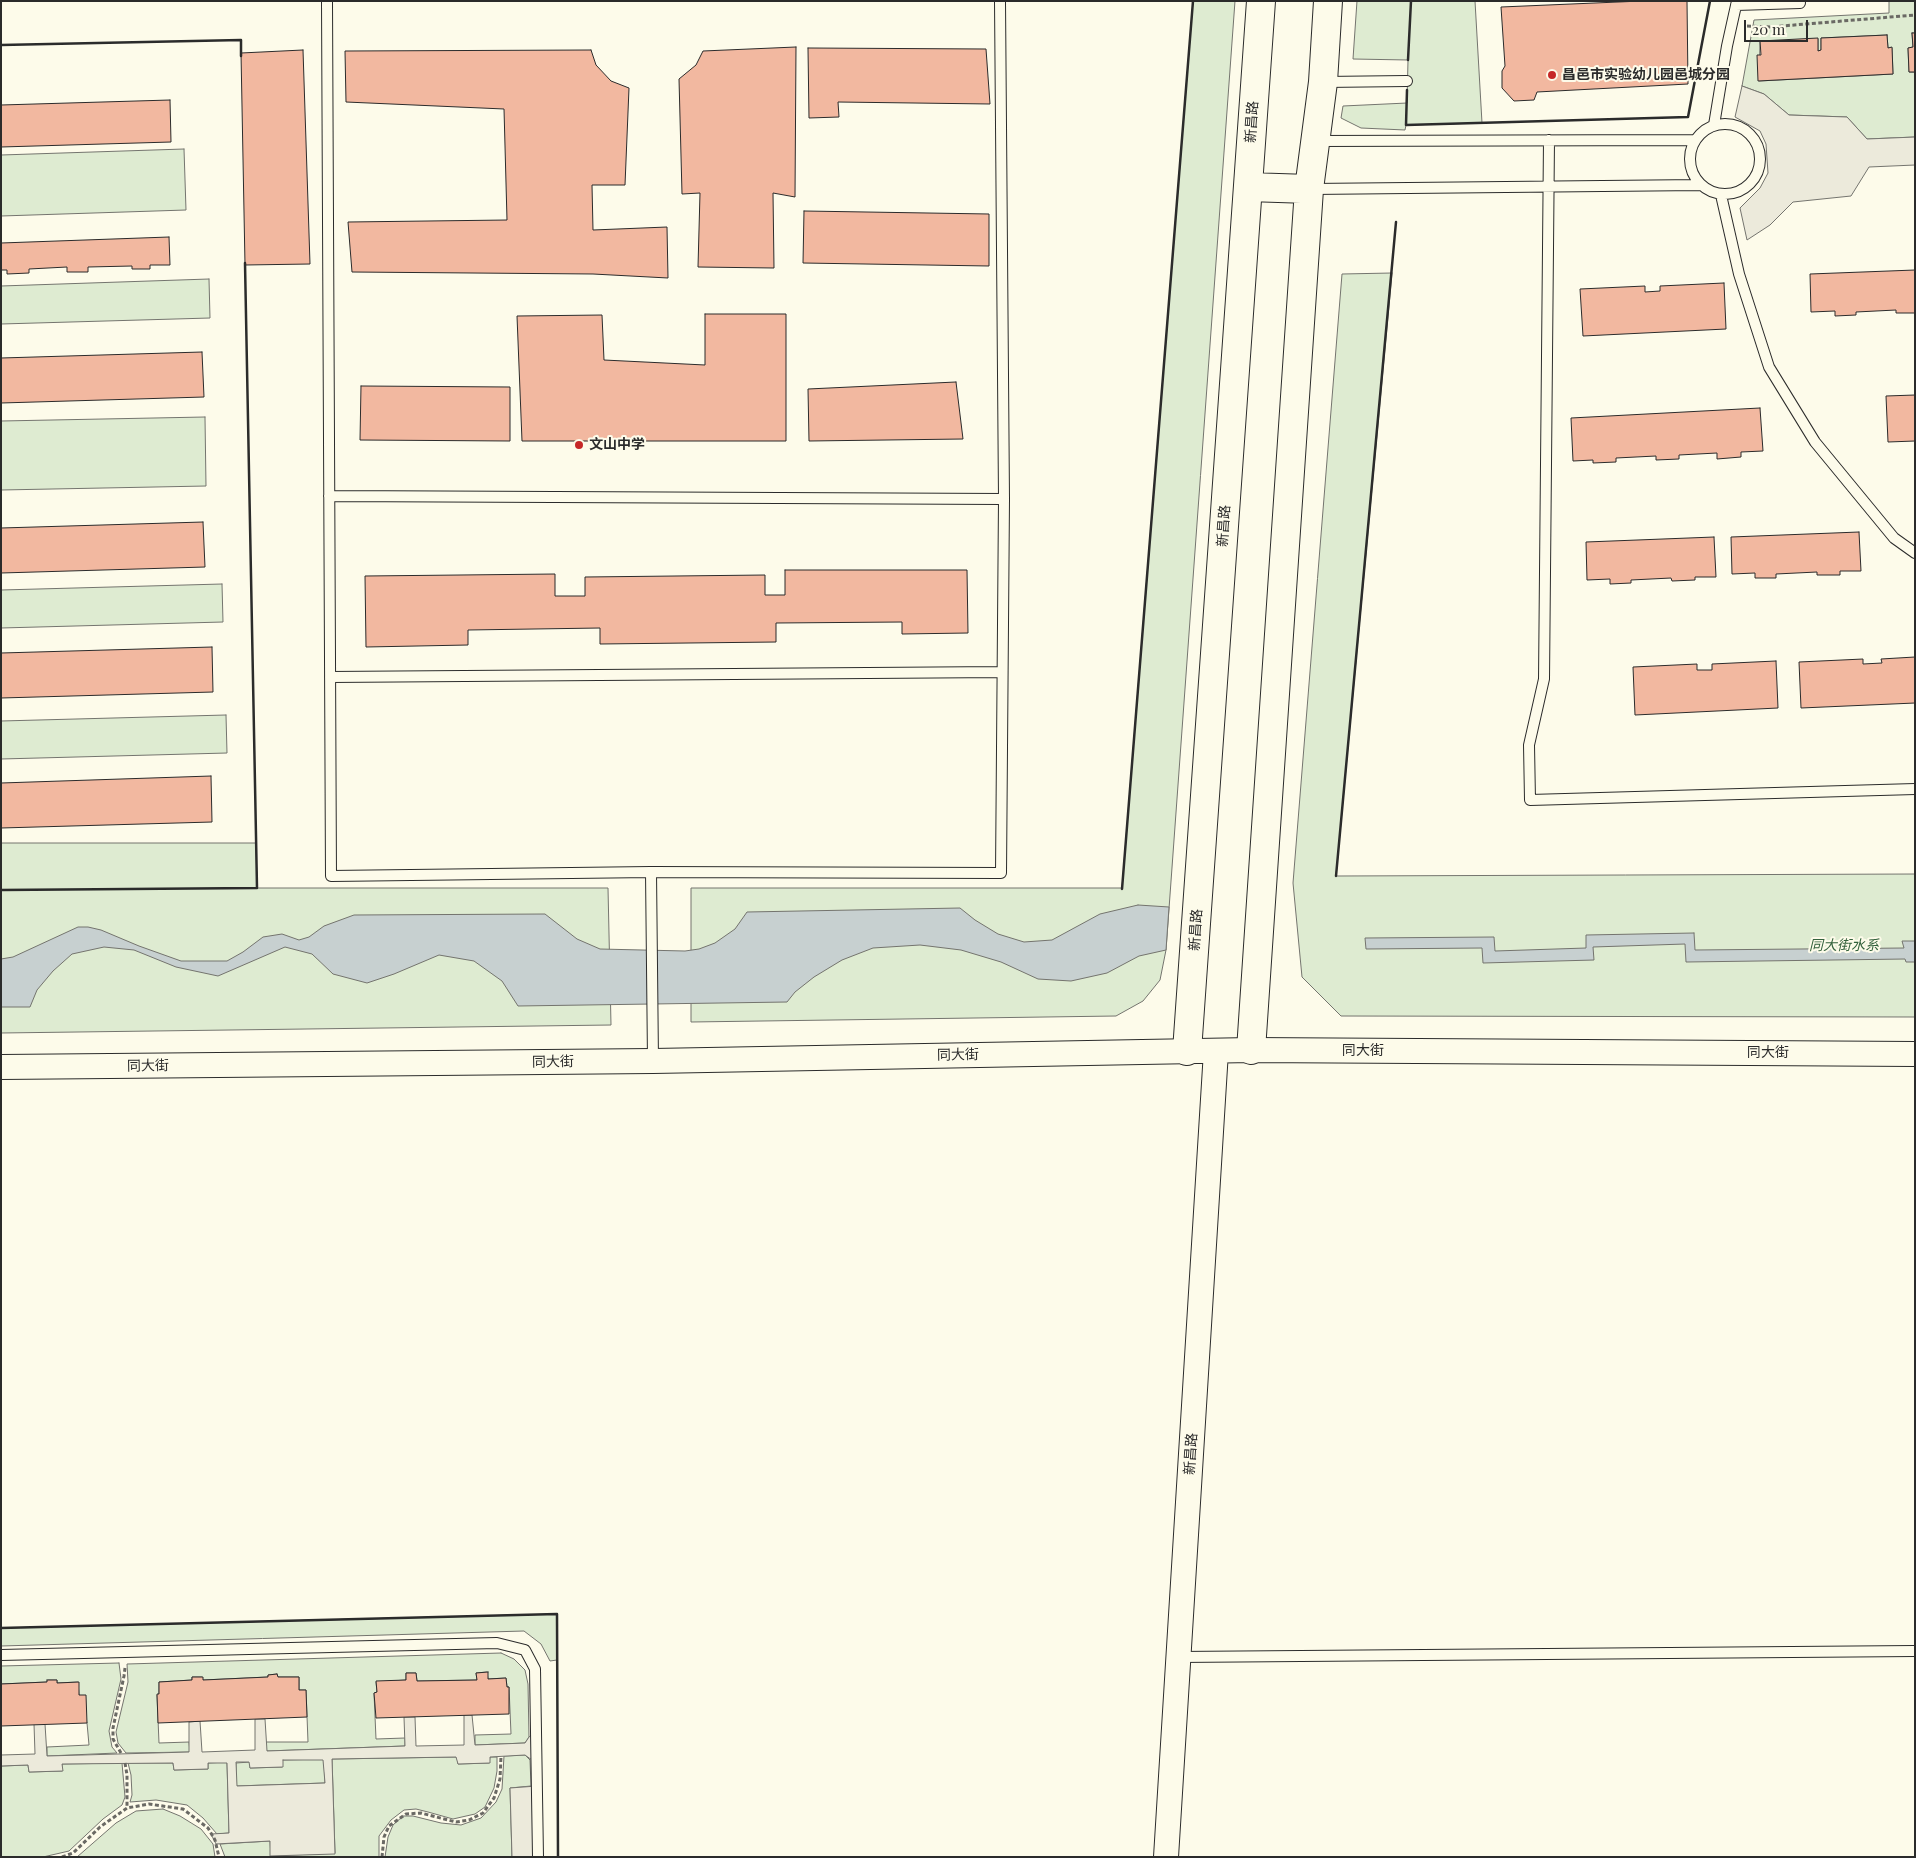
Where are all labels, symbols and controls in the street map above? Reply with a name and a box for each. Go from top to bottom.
scale bar [1746,10,1810,42]
text: 20 m [1752,19,1785,39]
place label: 昌邑市实验幼儿园邑城分园 [1562,67,1730,83]
marker: 昌邑市实验幼儿园邑城分园 [1546,69,1558,81]
street label: 新昌路 [1242,100,1262,144]
place label: 文山中学 [589,437,645,453]
marker: 文山中学 [573,439,585,451]
street label: 新昌路 [1214,504,1234,548]
street label: 新昌路 [1186,908,1206,952]
park label: 同大街水系 [1809,938,1879,954]
street label: 同大街 [1342,1043,1384,1059]
street label: 同大街 [1747,1045,1789,1061]
street label: 同大街 [937,1046,979,1064]
street label: 同大街 [532,1053,574,1071]
street label: 同大街 [127,1057,169,1075]
street label: 新昌路 [1181,1432,1201,1476]

